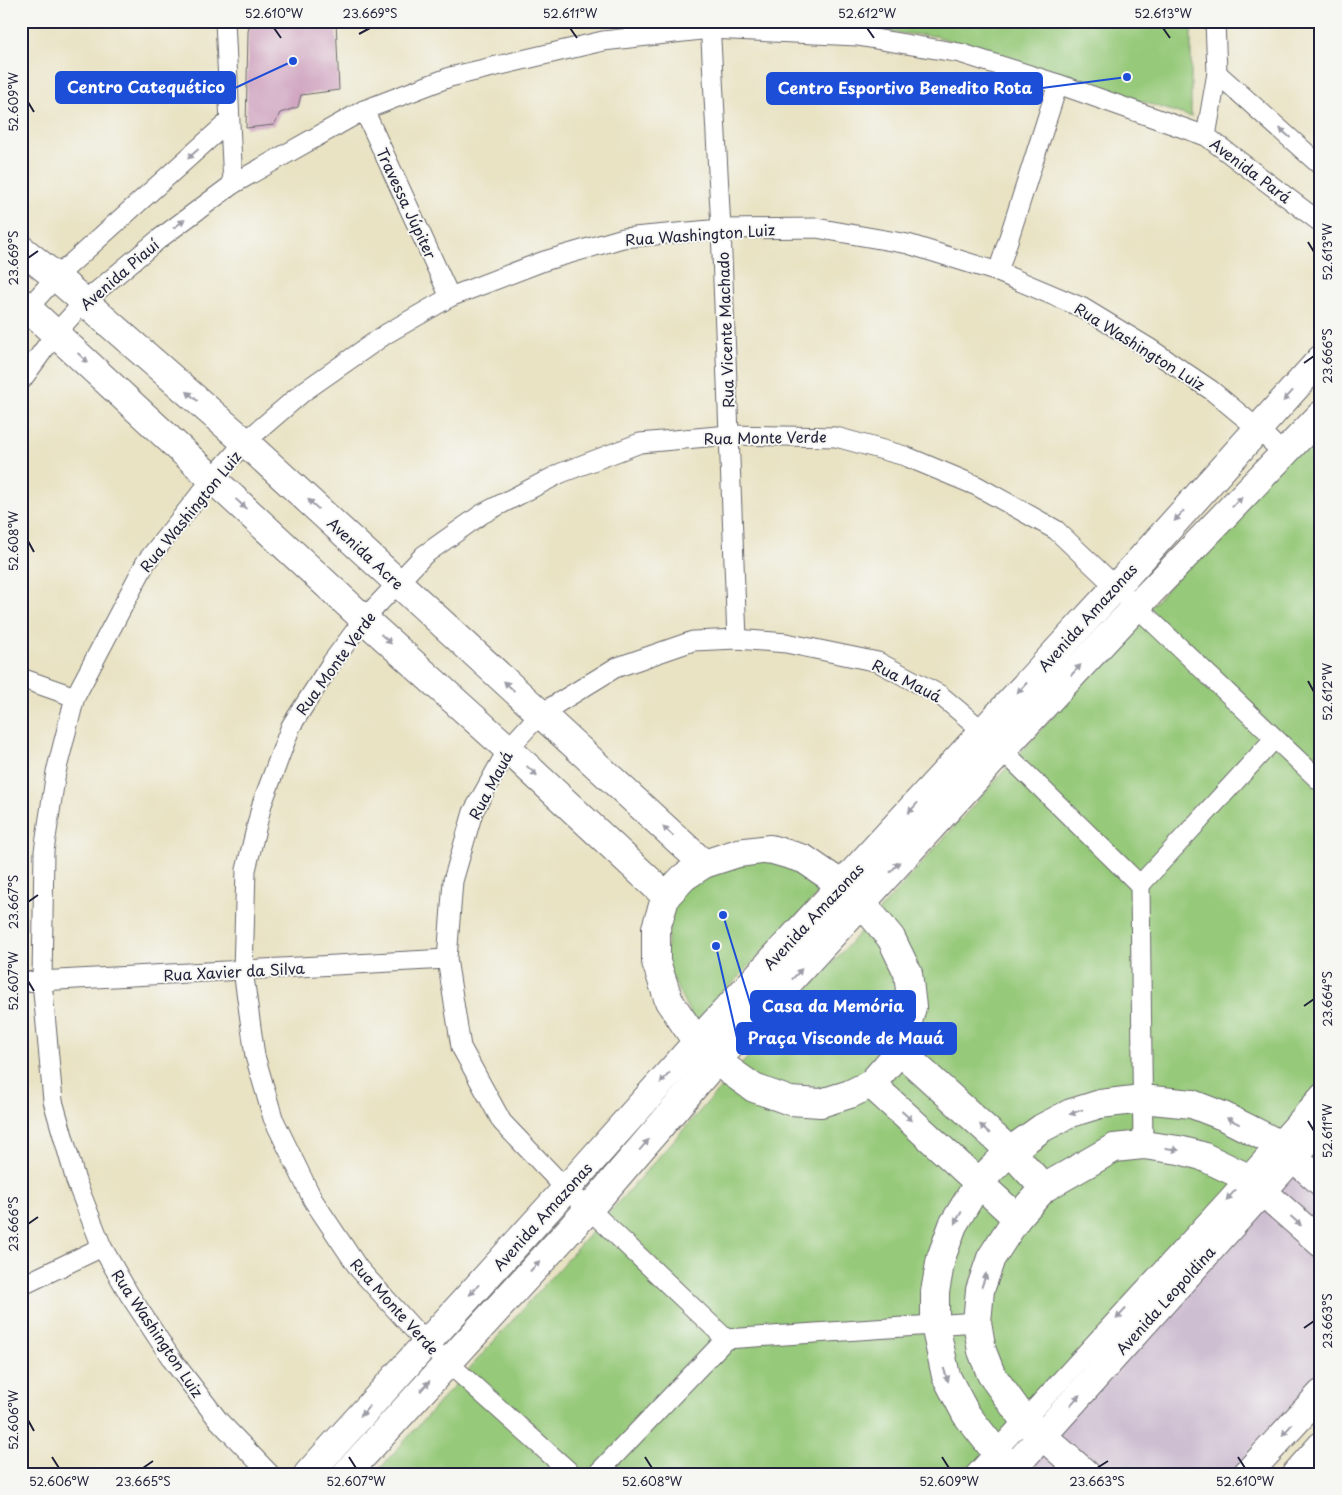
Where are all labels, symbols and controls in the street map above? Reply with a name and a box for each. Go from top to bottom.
text: 52.610°W [245,4,304,22]
text: 23.669°S [343,4,397,22]
text: 52.611°W [543,4,598,22]
text: 52.612°W [838,4,897,22]
text: 52.613°W [1134,4,1192,22]
text: 52.609°W [4,71,22,132]
callout: Centro Catequético [56,72,235,103]
callout: Centro Esportivo Benedito Rota [767,73,1042,104]
text: Centro Catequético [67,74,225,98]
text: Centro Esportivo Benedito Rota [778,75,1032,99]
one-way arrow [1279,127,1291,139]
street label: Avenida Pará [1206,132,1297,209]
street label: Travessa Júpiter [371,144,443,262]
one-way arrow [188,148,200,160]
street label: Rua Washington Luiz [624,217,776,251]
one-way arrow [172,219,186,229]
text: 52.613°W [1318,223,1336,281]
text: 23.669°S [4,231,22,285]
street label: Avenida Piauí [74,233,164,315]
street label: Rua Vicente Machado [711,252,739,408]
street label: Rua Washington Luiz [1070,296,1210,396]
text: 23.666°S [1318,328,1336,384]
one-way arrow [77,352,89,364]
one-way arrow [1282,389,1294,401]
one-way arrow [186,390,198,402]
street label: Rua Monte Verde [703,424,827,450]
street label: Rua Washington Luiz [134,445,246,577]
one-way arrow [1231,497,1243,509]
one-way arrow [235,498,247,510]
one-way arrow [306,499,319,510]
text: 52.608°W [4,510,22,571]
one-way arrow [1173,510,1185,522]
street label: Avenida Acre [323,511,409,595]
street label: Avenida Amazonas [1032,558,1142,676]
street label: Rua Monte Verde [290,607,380,719]
one-way arrow [379,633,391,645]
street label: Rua Mauá [868,653,946,707]
text: 52.612°W [1318,662,1336,721]
one-way arrow [1070,665,1082,677]
one-way arrow [504,680,516,692]
one-way arrow [1017,682,1028,694]
street label: Rua Mauá [462,746,518,823]
one-way arrow [526,765,538,777]
one-way arrow [907,801,919,813]
one-way arrow [662,825,674,837]
street label: Avenida Amazonas [757,857,869,975]
one-way arrow [889,862,901,874]
text: 23.667°S [4,875,22,929]
text: 52.607°W [4,951,22,1011]
street label: Rua Xavier da Silva [163,956,306,986]
one-way arrow [791,969,803,981]
text: 23.664°S [1318,971,1336,1027]
callout: Casa da Memória [751,991,915,1022]
text: Casa da Memória [762,993,904,1017]
callout: Praça Visconde de Mauá [737,1023,956,1054]
text: Praça Visconde de Mauá [748,1025,944,1049]
one-way arrow [659,1072,670,1085]
text: 52.611°W [1318,1103,1336,1158]
one-way arrow [1068,1108,1083,1116]
one-way arrow [900,1110,912,1122]
one-way arrow [1226,1117,1240,1125]
one-way arrow [978,1123,991,1134]
one-way arrow [638,1139,649,1152]
one-way arrow [1164,1146,1180,1154]
street label: Avenida Amazonas [487,1157,597,1275]
one-way arrow [1225,1188,1236,1201]
text: 23.666°S [4,1196,22,1252]
one-way arrow [953,1211,962,1224]
one-way arrow [1289,1215,1301,1227]
street label: Avenida Leopoldina [1110,1240,1221,1359]
street label: Rua Monte Verde [345,1253,445,1359]
one-way arrow [530,1260,541,1273]
street label: Rua Washington Luiz [107,1264,209,1402]
one-way arrow [980,1272,988,1287]
one-way arrow [469,1284,480,1297]
text: 23.663°S [1318,1293,1336,1349]
one-way arrow [1115,1308,1127,1320]
one-way arrow [943,1367,951,1382]
one-way arrow [419,1380,431,1392]
text: 52.606°W [4,1389,22,1450]
one-way arrow [1069,1394,1080,1407]
one-way arrow [359,1404,371,1416]
one-way arrow [1281,1423,1293,1435]
text: 52.606°W [29,1472,90,1490]
text: 23.665°S [115,1472,171,1490]
text: 52.607°W [326,1472,386,1490]
text: 52.608°W [622,1472,683,1490]
text: 52.609°W [919,1472,980,1490]
text: 23.663°S [1069,1472,1125,1490]
text: 52.610°W [1216,1472,1275,1490]

